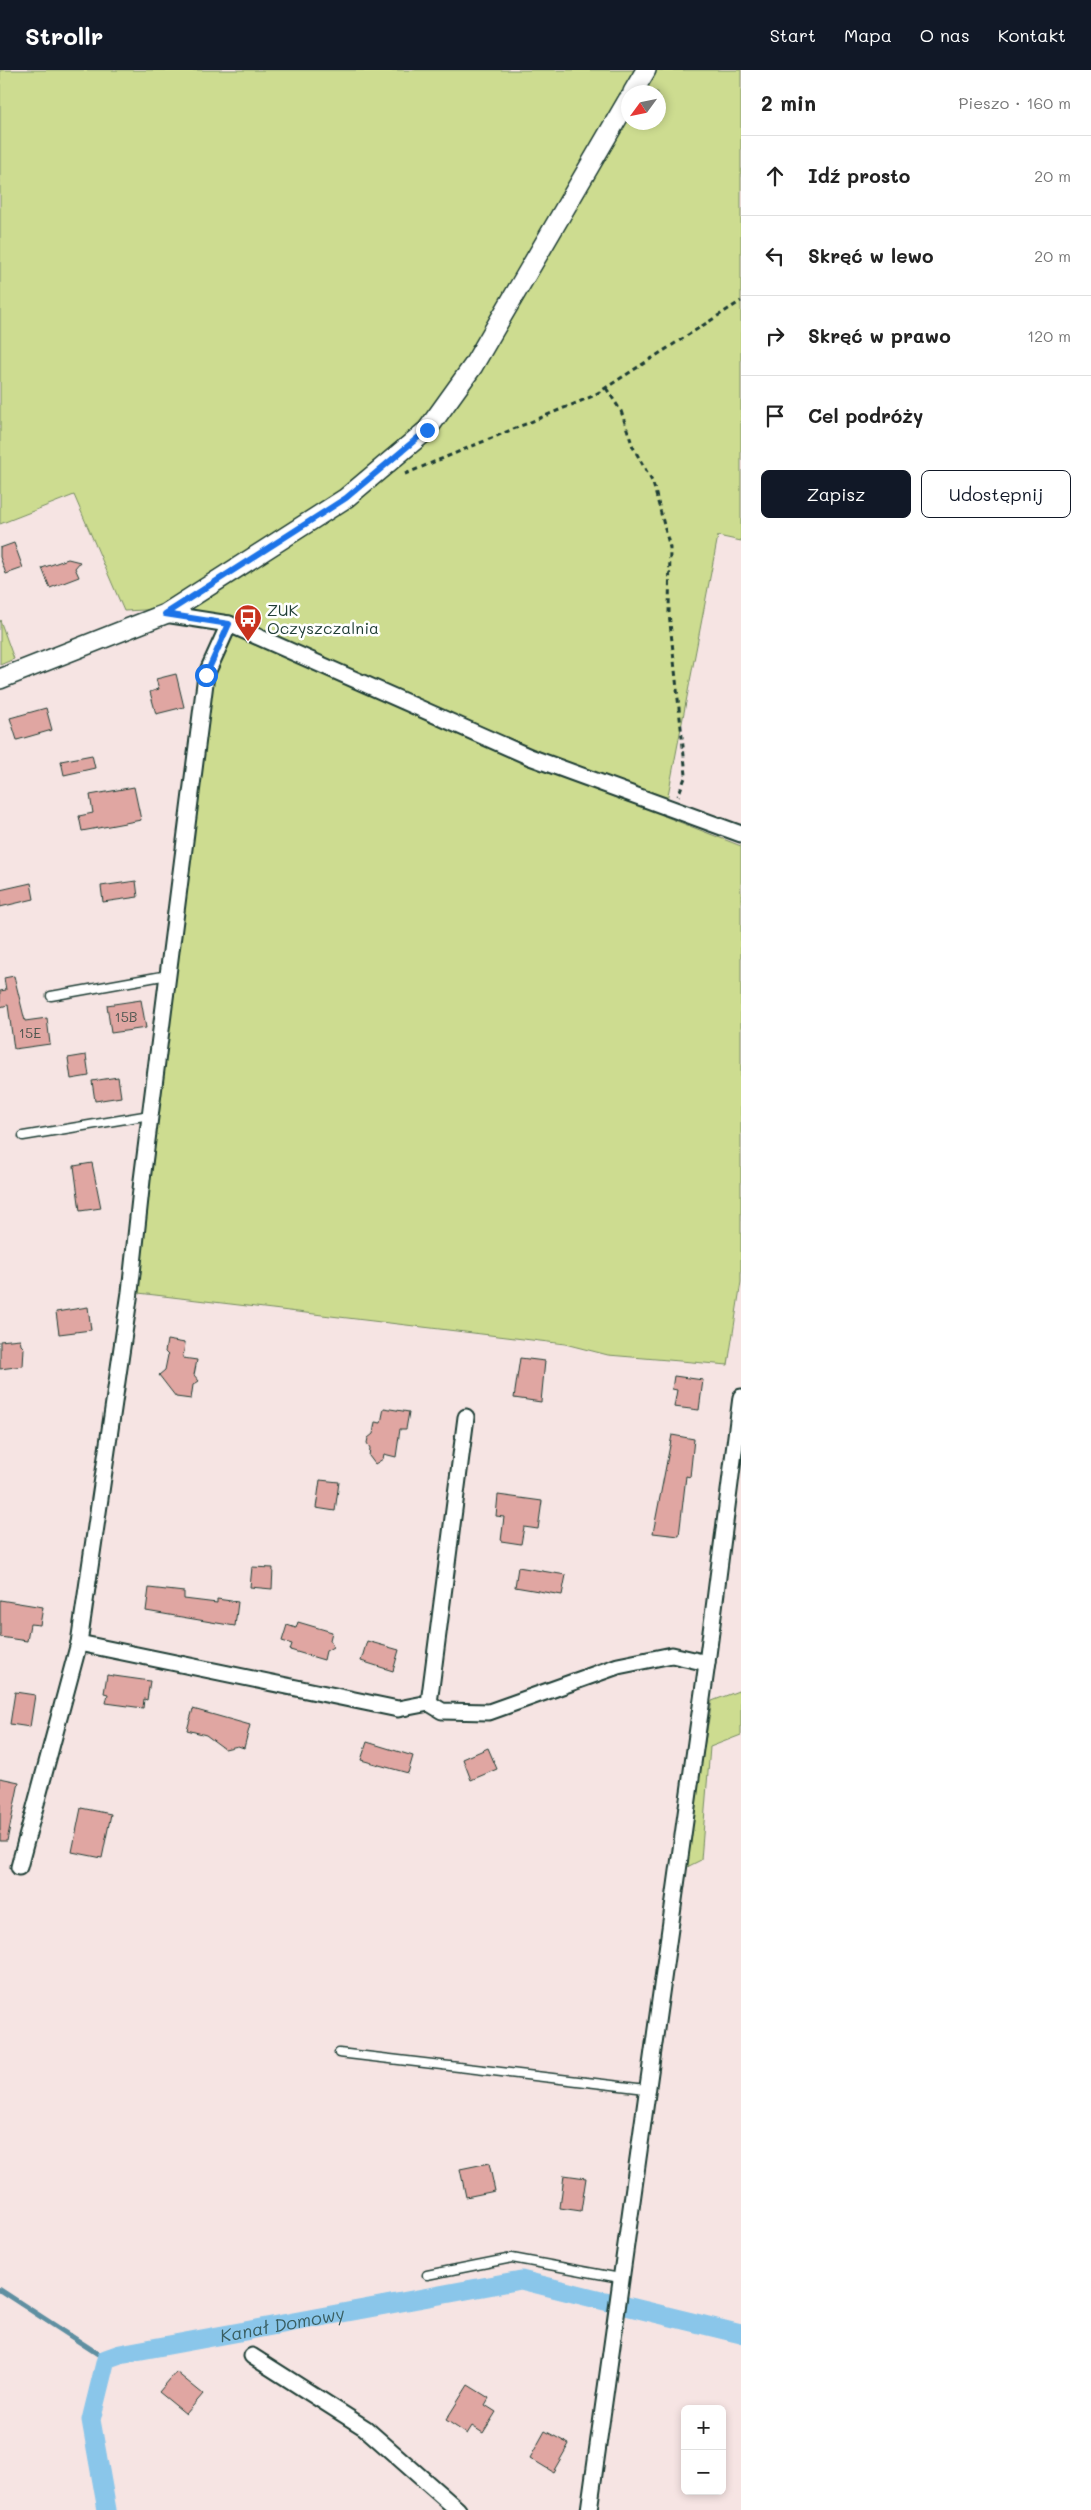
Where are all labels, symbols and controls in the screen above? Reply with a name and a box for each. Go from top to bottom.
text: Strollr [25,20,103,51]
text: Start [770,23,816,47]
text: Mapa [844,23,892,47]
text: O nas [920,23,970,47]
text: Kontakt [998,23,1066,47]
north arrow [621,85,666,130]
text: 2 min [761,89,816,116]
text: Pieszo · 160 m [958,92,1071,113]
icon: ahead [761,162,789,190]
text: Idź prosto [808,163,910,188]
text: 20 m [1034,165,1071,186]
icon: left [761,242,789,270]
text: Skręć w lewo [808,243,934,268]
text: 20 m [1034,245,1071,266]
icon: right [761,322,789,350]
text: Skręć w prawo [808,323,951,348]
text: 120 m [1027,325,1071,346]
icon: arrive [761,402,789,430]
text: Cel podróży [808,403,923,428]
route end [416,419,439,442]
button: Zapisz [761,470,911,518]
button: Udostępnij [921,470,1071,518]
place label: ZUK Oczyszczalnia [267,599,379,638]
bus stop icon: ZUK Oczyszczalnia [233,603,263,642]
route start [195,664,218,687]
house number: 15B [114,1007,138,1026]
house number: 15E [19,1023,41,1042]
water label: Kanał Domowy [218,2301,347,2347]
map controls [681,2405,726,2495]
button: + [681,2405,726,2450]
button: − [681,2450,726,2495]

